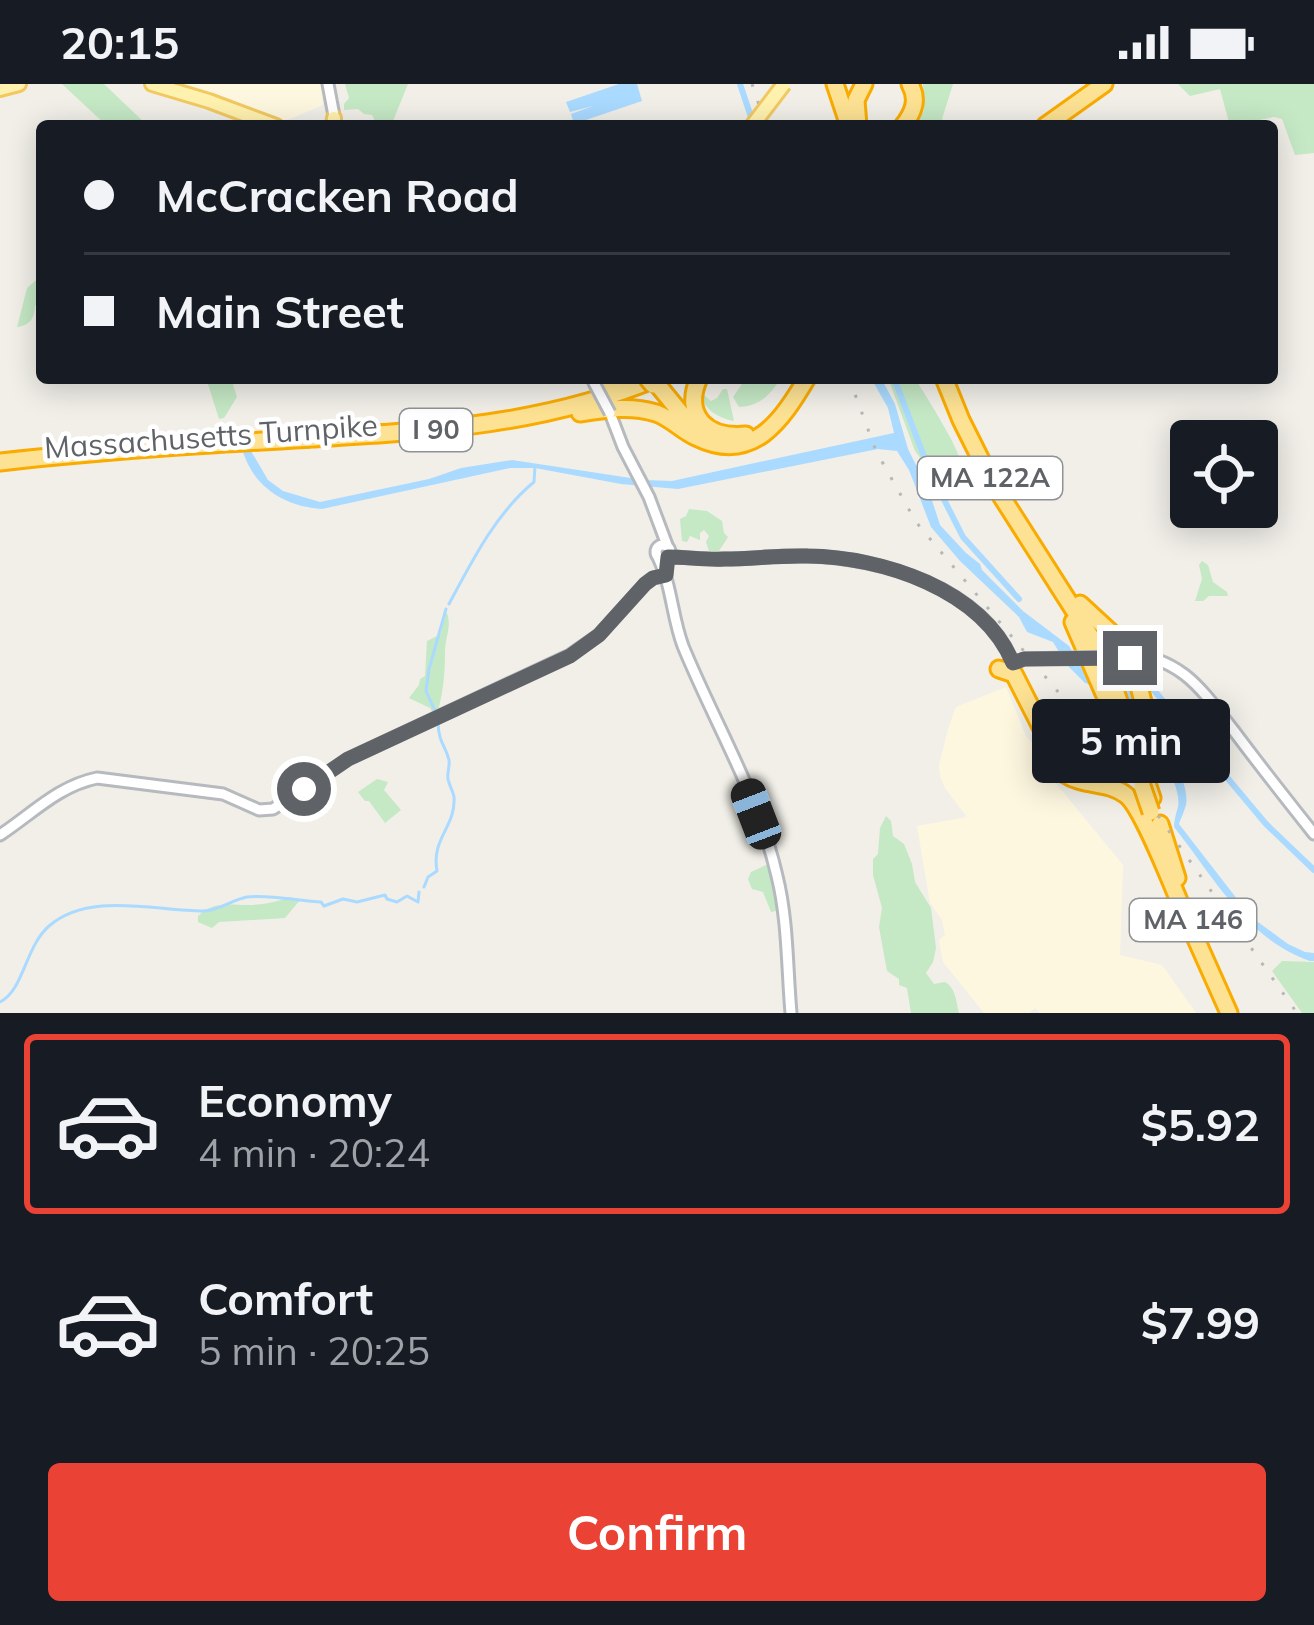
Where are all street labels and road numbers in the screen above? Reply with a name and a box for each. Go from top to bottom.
street label: Massachusetts Turnpike [43,405,379,467]
road number: I 90 [400,409,472,451]
road number: MA 122A [918,457,1062,499]
road number: MA 146 [1130,899,1256,941]

